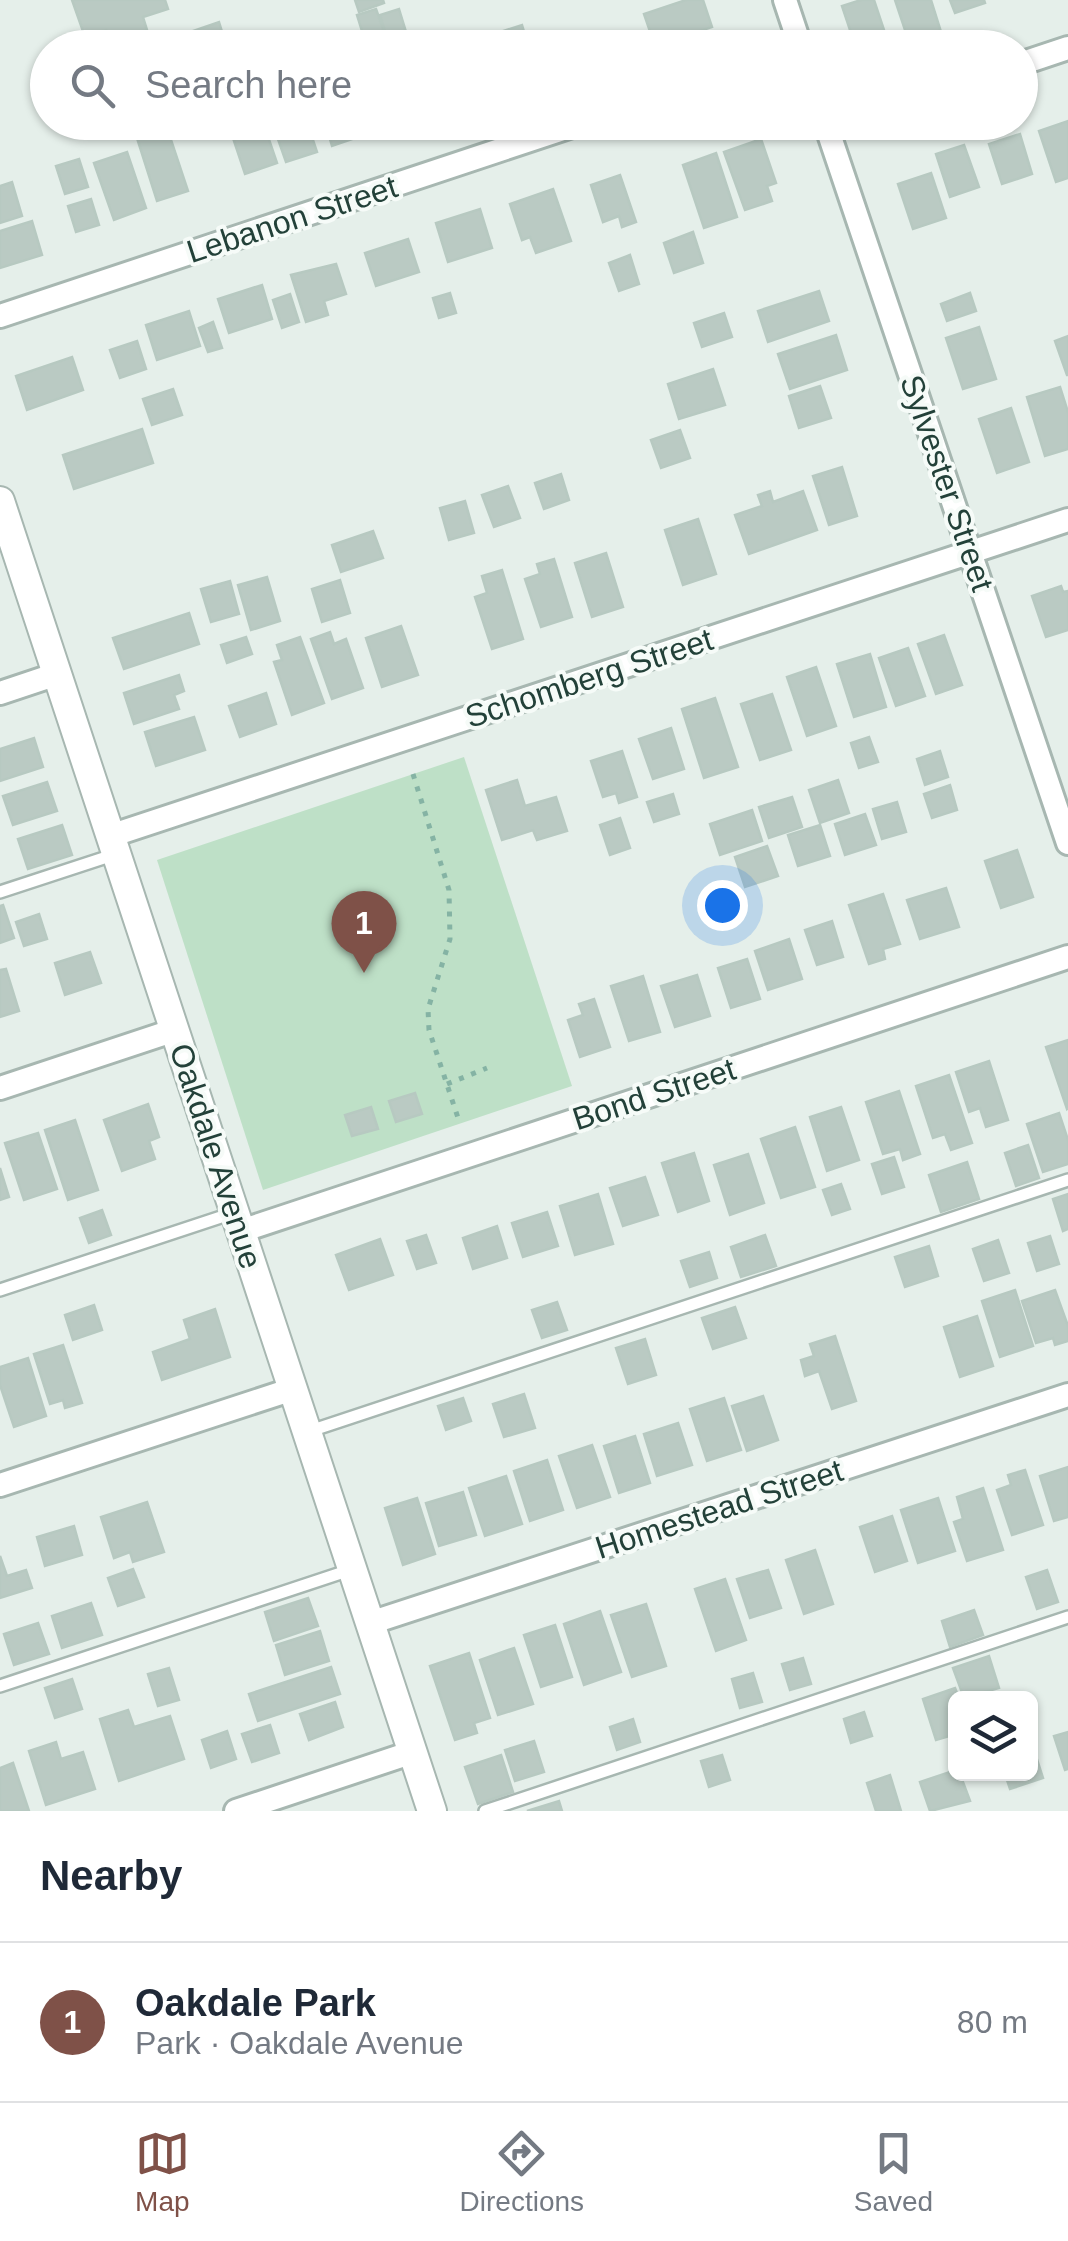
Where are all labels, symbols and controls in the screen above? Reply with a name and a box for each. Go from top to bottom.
search box [30,30,1038,140]
icon: search [65,58,120,113]
text: Search here [145,64,352,106]
street label: Lebanon Street [182,168,402,270]
street label: Sylvester Street [893,370,1001,596]
street label: Schomberg Street [461,621,717,735]
your location [697,880,748,931]
pin: 1 [332,890,396,973]
street label: Oakdale Avenue [163,1039,269,1273]
street label: Bond Street [568,1051,740,1137]
street label: Homestead Street [591,1452,847,1566]
map controls [948,1691,1038,1781]
button: layers [948,1691,1038,1781]
text: Nearby [40,1852,182,1899]
text: Oakdale Park [135,1982,376,2024]
text: 1 [64,2004,81,2040]
text: 80 m [957,2004,1028,2040]
text: Park · Oakdale Avenue [135,2025,464,2061]
tab: Map [135,2126,190,2218]
tab: Directions [460,2126,584,2218]
tab: Saved [854,2126,933,2218]

